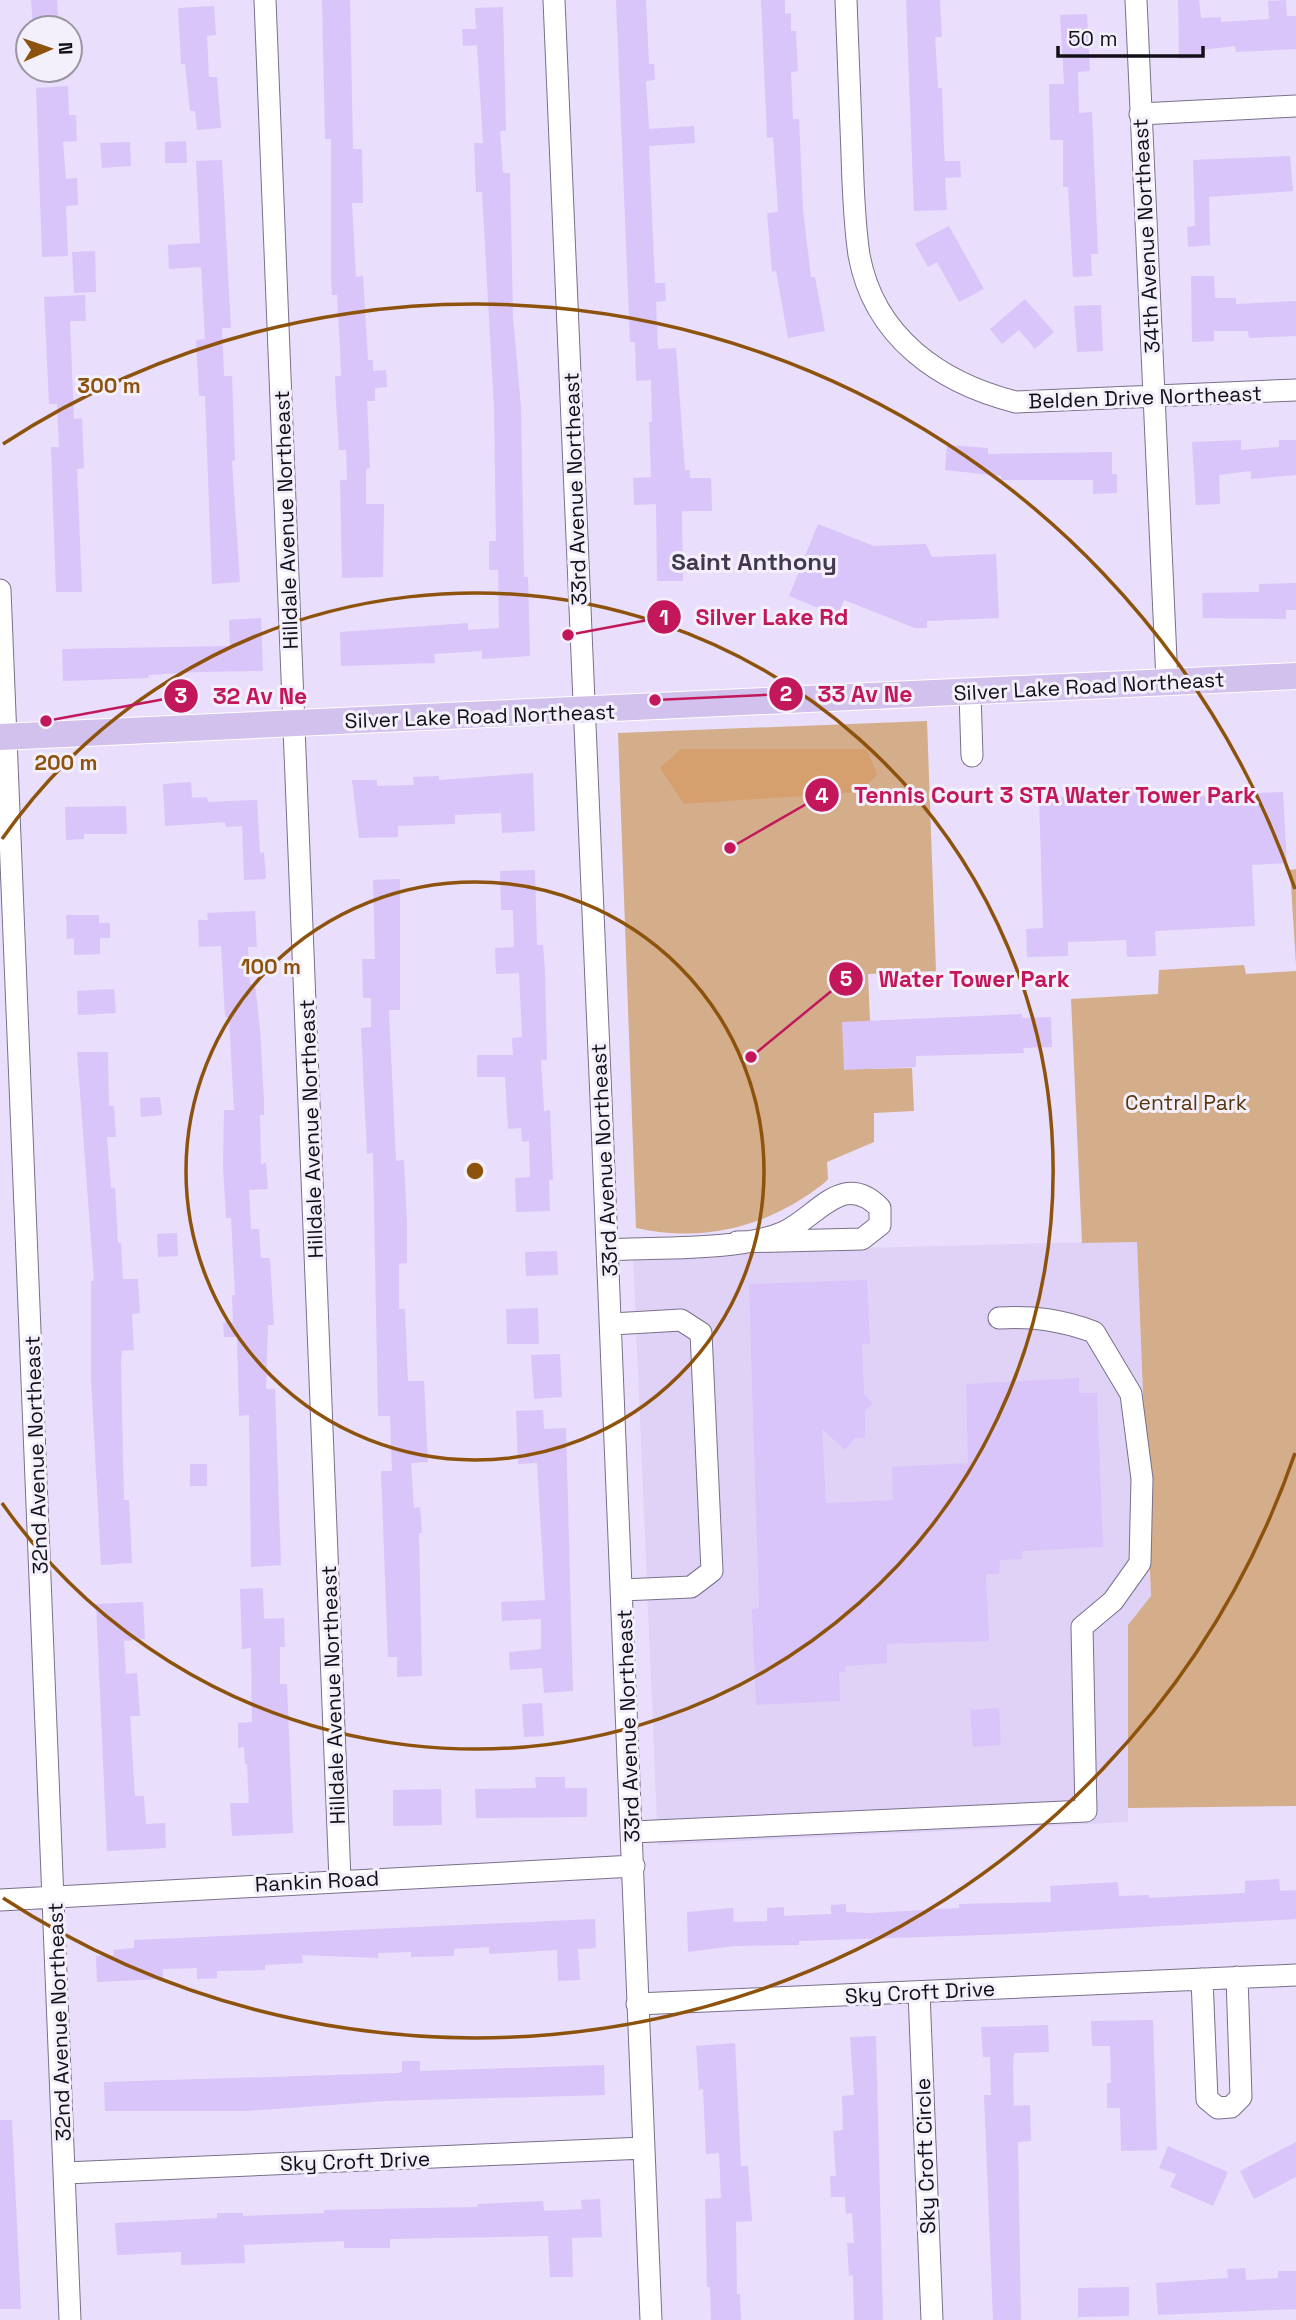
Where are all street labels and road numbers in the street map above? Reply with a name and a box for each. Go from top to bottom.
street label: 34th Avenue Northeast [1126,118,1166,354]
street label: 33rd Avenue Northeast [557,372,593,606]
street label: Belden Drive Northeast [1028,379,1262,415]
street label: Hilldale Avenue Northeast [268,390,304,650]
street label: Silver Lake Road Northeast [953,665,1225,707]
street label: Silver Lake Road Northeast [344,698,616,734]
street label: Hilldale Avenue Northeast [293,999,329,1259]
street label: 33rd Avenue Northeast [584,1043,624,1277]
street label: 32nd Avenue Northeast [18,1335,54,1575]
street label: Hilldale Avenue Northeast [315,1565,351,1825]
street label: 33rd Avenue Northeast [610,1609,646,1843]
street label: Rankin Road [254,1864,380,1898]
street label: 32nd Avenue Northeast [41,1902,77,2142]
street label: Sky Croft Drive [844,1975,996,2009]
street label: Sky Croft Circle [909,2077,941,2235]
street label: Sky Croft Drive [279,2145,431,2177]

